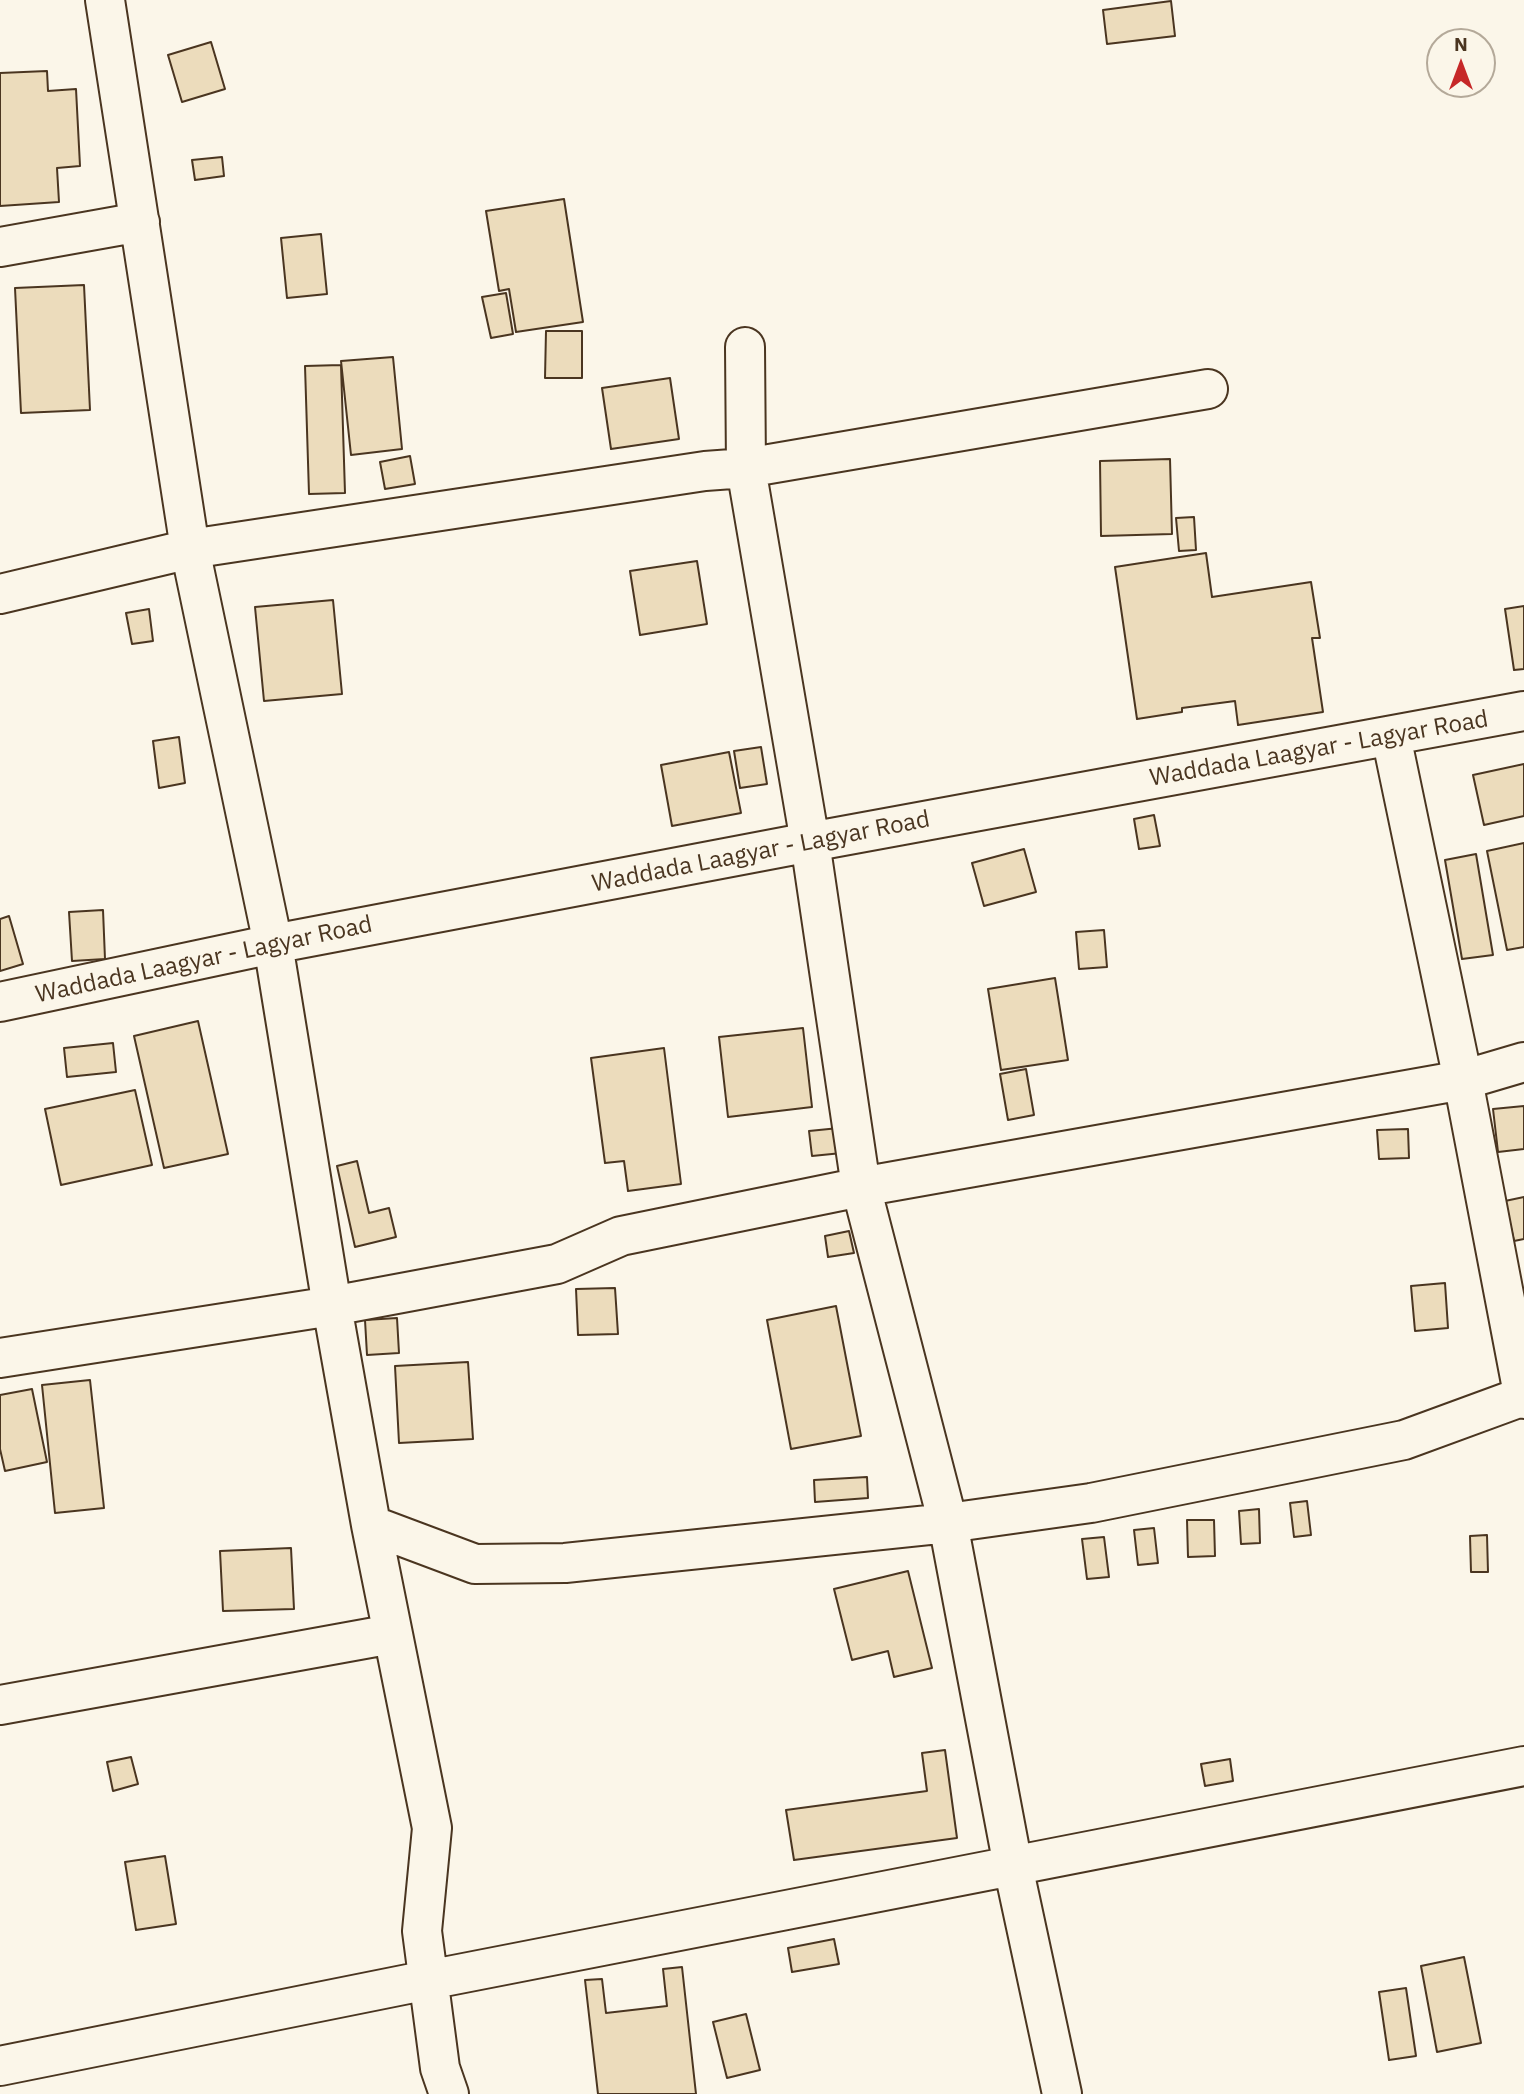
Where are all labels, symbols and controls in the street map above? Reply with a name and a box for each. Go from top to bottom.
north arrow [1426,28,1496,98]
text: N [1454,32,1468,56]
street label: Waddada Laagyar - Lagyar Road [1147,705,1491,793]
street label: Waddada Laagyar - Lagyar Road [590,805,932,899]
street label: Waddada Laagyar - Lagyar Road [33,910,375,1010]

